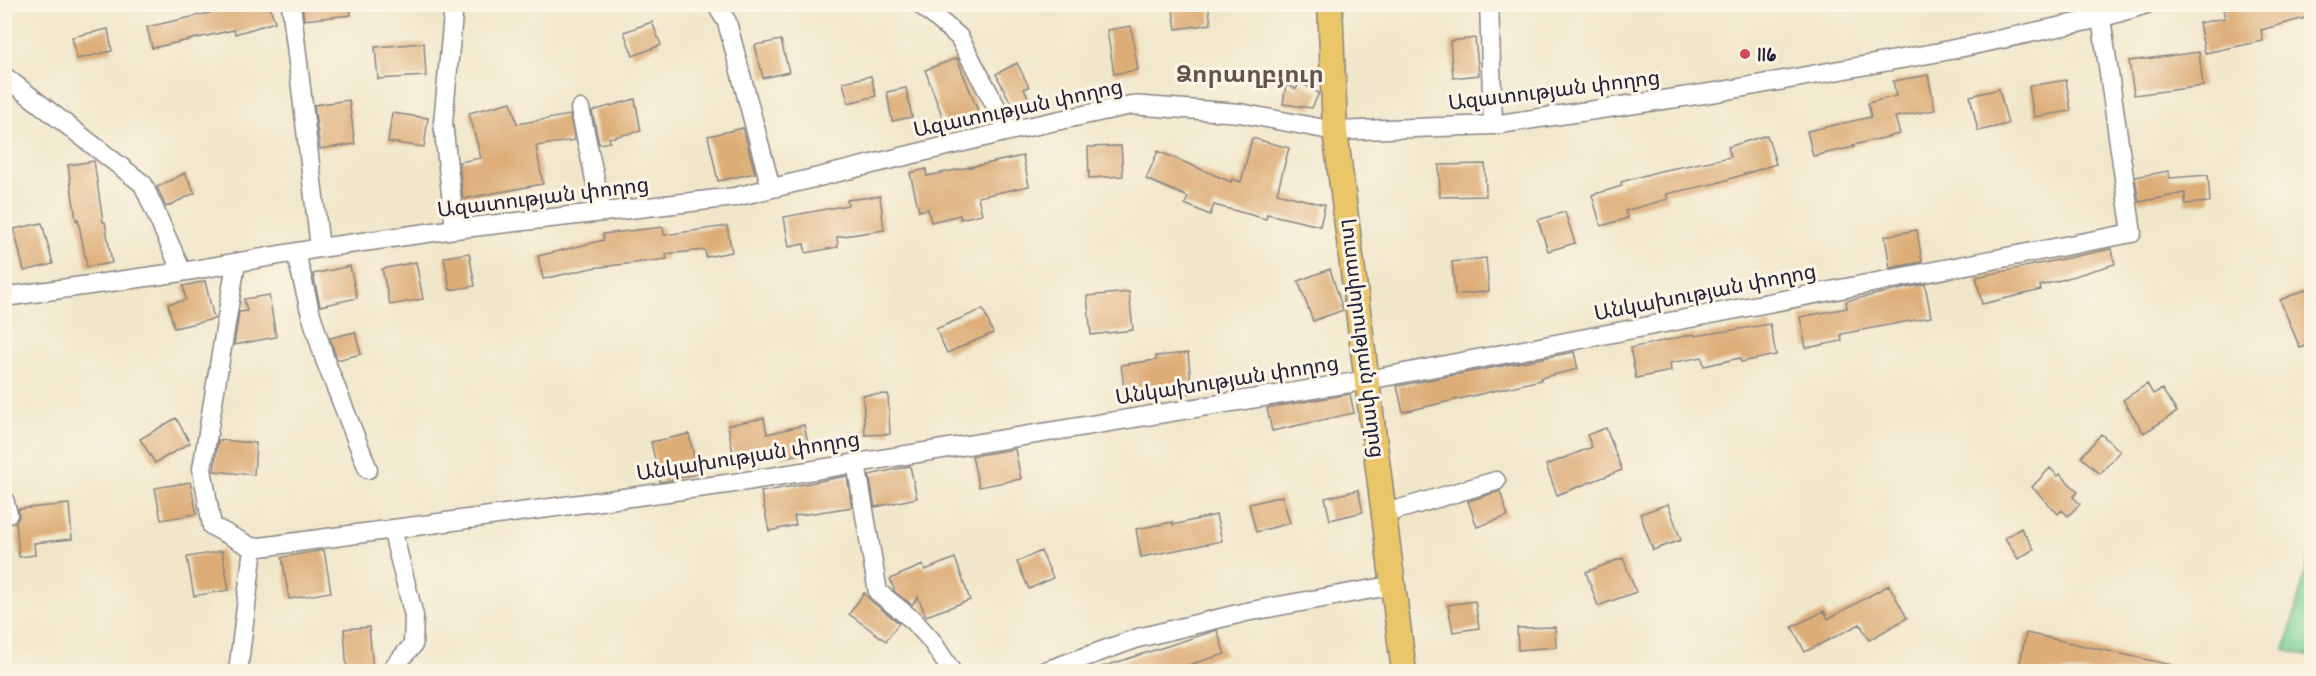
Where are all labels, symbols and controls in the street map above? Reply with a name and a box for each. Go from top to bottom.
place label: 116 [1757,42,1777,72]
marker: 116 [1738,47,1752,61]
district label: Ձորաղբյուր [1176,60,1324,94]
street label: Ազատության փողոց [1447,65,1662,121]
street label: Ազատության փողոց [911,74,1126,148]
street label: Ազատության փողոց [436,172,651,228]
street label: Լուսավորության փողոց [1330,217,1390,460]
street label: Անկախության փողոց [1592,259,1819,331]
street label: Անկախության փողոց [1114,350,1341,415]
street label: Անկախության փողոց [635,426,862,491]

